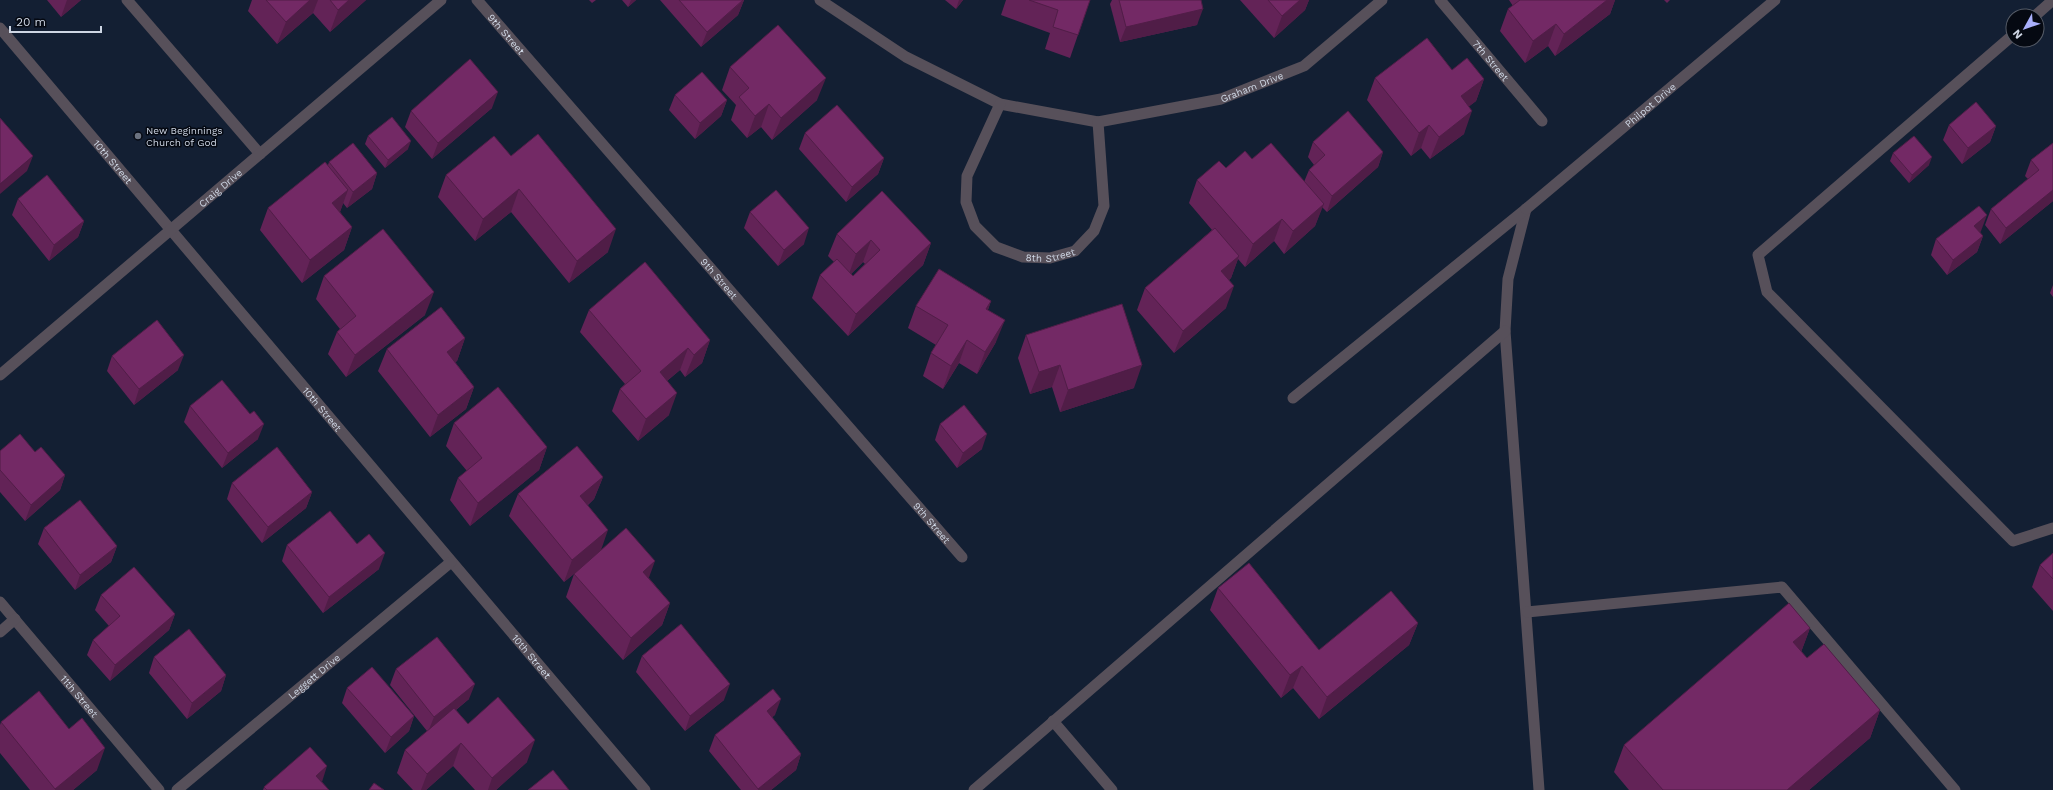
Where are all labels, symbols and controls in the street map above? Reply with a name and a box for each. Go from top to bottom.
scale bar [10,8,101,34]
north arrow [2005,8,2045,48]
street label: 9th Street [486,12,527,57]
text: 20 m [16,15,46,29]
text: N [2010,27,2025,41]
street label: 7th Street [1470,38,1511,84]
street label: Graham Drive [1219,70,1285,105]
street label: Philpot Drive [1623,81,1678,130]
place label: New Beginnings Church of God [146,125,223,148]
marker: New Beginnings Church of God [133,131,143,141]
street label: 10th Street [91,138,135,187]
street label: Craig Drive [197,167,244,209]
street label: 8th Street [1025,246,1077,264]
street label: 9th Street [698,256,740,302]
street label: 10th Street [300,385,344,434]
street label: 9th Street [911,500,953,546]
street label: 10th Street [510,632,554,681]
street label: Leggett Drive [286,652,342,701]
street label: 11th Street [58,673,100,720]

